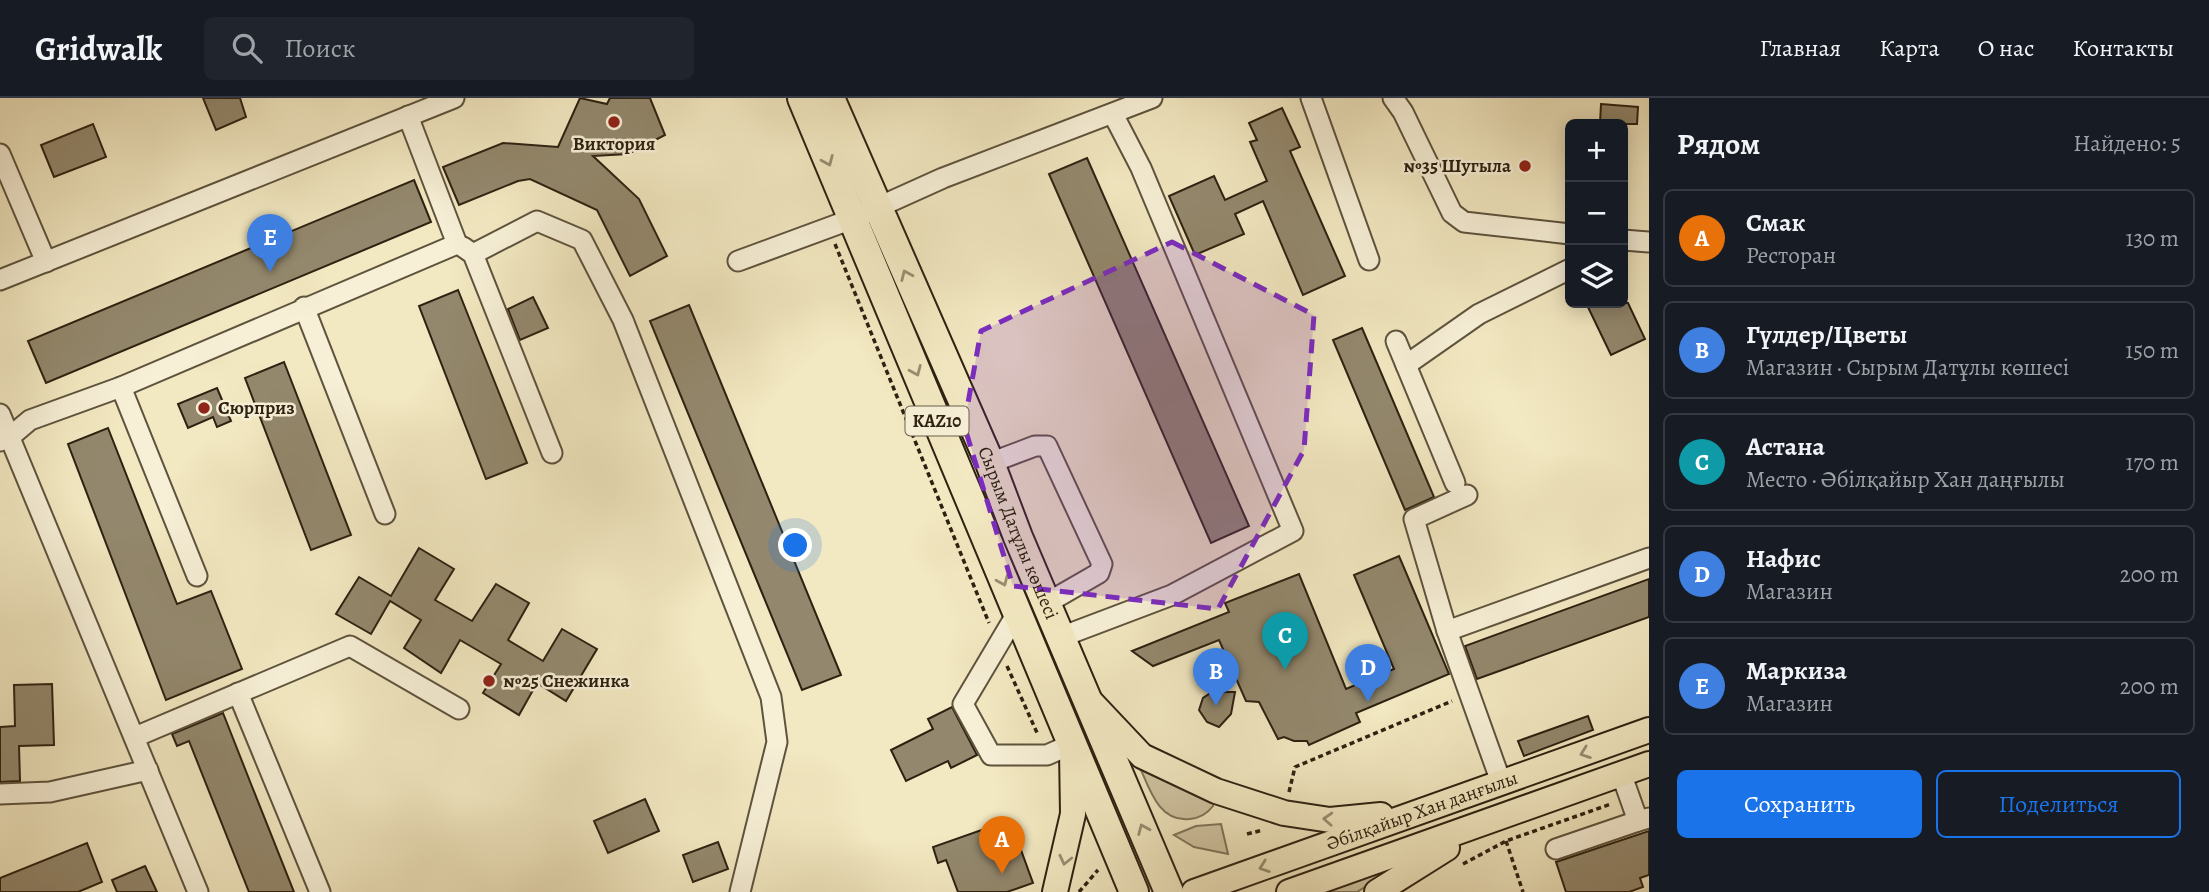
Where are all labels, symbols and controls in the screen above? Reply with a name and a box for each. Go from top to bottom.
search box [204,17,694,80]
text: Gridwalk [35,26,162,71]
icon: search [228,29,266,67]
text: Поиск [284,31,356,66]
text: Главная [1760,32,1841,64]
text: Карта [1879,32,1940,64]
text: О нас [1978,32,2034,64]
text: Контакты [2072,32,2174,64]
marker: Виктория [606,114,622,130]
map controls [1565,119,1628,308]
button: + [1565,119,1628,182]
text: Рядом [1677,124,1760,164]
text: Найдено: 5 [2073,128,2181,159]
place label: Виктория [573,131,655,157]
place label: №35 Шугыла [1403,153,1512,179]
one-way arrow [820,154,834,166]
marker: №35 Шугыла [1517,158,1533,174]
button: − [1565,182,1628,245]
text: Смак [1746,205,1806,240]
pin: E [247,214,293,272]
text: A [1695,223,1709,254]
text: 130 m [2126,223,2179,254]
text: Ресторан [1746,240,1836,271]
button: layers [1565,245,1628,308]
one-way arrow [900,270,914,283]
text: Гүлдер/Цветы [1746,317,1907,352]
text: B [1695,335,1709,366]
text: 150 m [2125,335,2179,366]
text: Магазин · Сырым Датұлы көшесі [1746,352,2069,383]
one-way arrow [907,364,921,376]
place label: Сюрприз [218,395,295,421]
marker: Сюрприз [196,400,212,416]
road number: KAZ10 [906,407,968,436]
text: Астана [1746,429,1825,464]
street label: Сырым Датұлы көшесі [971,443,1065,624]
text: C [1695,447,1709,478]
text: 170 m [2126,447,2179,478]
text: Место · Әбілқайыр Хан даңғылы [1746,464,2065,495]
your location [778,528,812,562]
text: Нафис [1746,541,1821,576]
text: D [1694,559,1710,590]
text: 200 m [2120,559,2179,590]
one-way arrow [995,574,1009,586]
text: Магазин [1746,576,1833,607]
pin: C [1262,612,1308,670]
pin: D [1345,644,1391,702]
pin: B [1193,648,1239,706]
text: Маркиза [1746,653,1847,688]
place label: №25 Снежинка [503,668,630,694]
text: E [1695,671,1709,702]
text: 200 m [2120,671,2179,702]
marker: №25 Снежинка [481,673,497,689]
text: Магазин [1746,688,1833,719]
one-way arrow [1579,745,1591,759]
street label: Әбілқайыр Хан даңғылы [1323,765,1521,857]
button: Сохранить [1677,770,1922,838]
button: Поделиться [1936,770,2181,838]
one-way arrow [1322,811,1333,826]
pin: A [979,816,1025,874]
one-way arrow [1137,824,1151,836]
one-way arrow [1059,854,1073,866]
one-way arrow [1258,859,1270,873]

